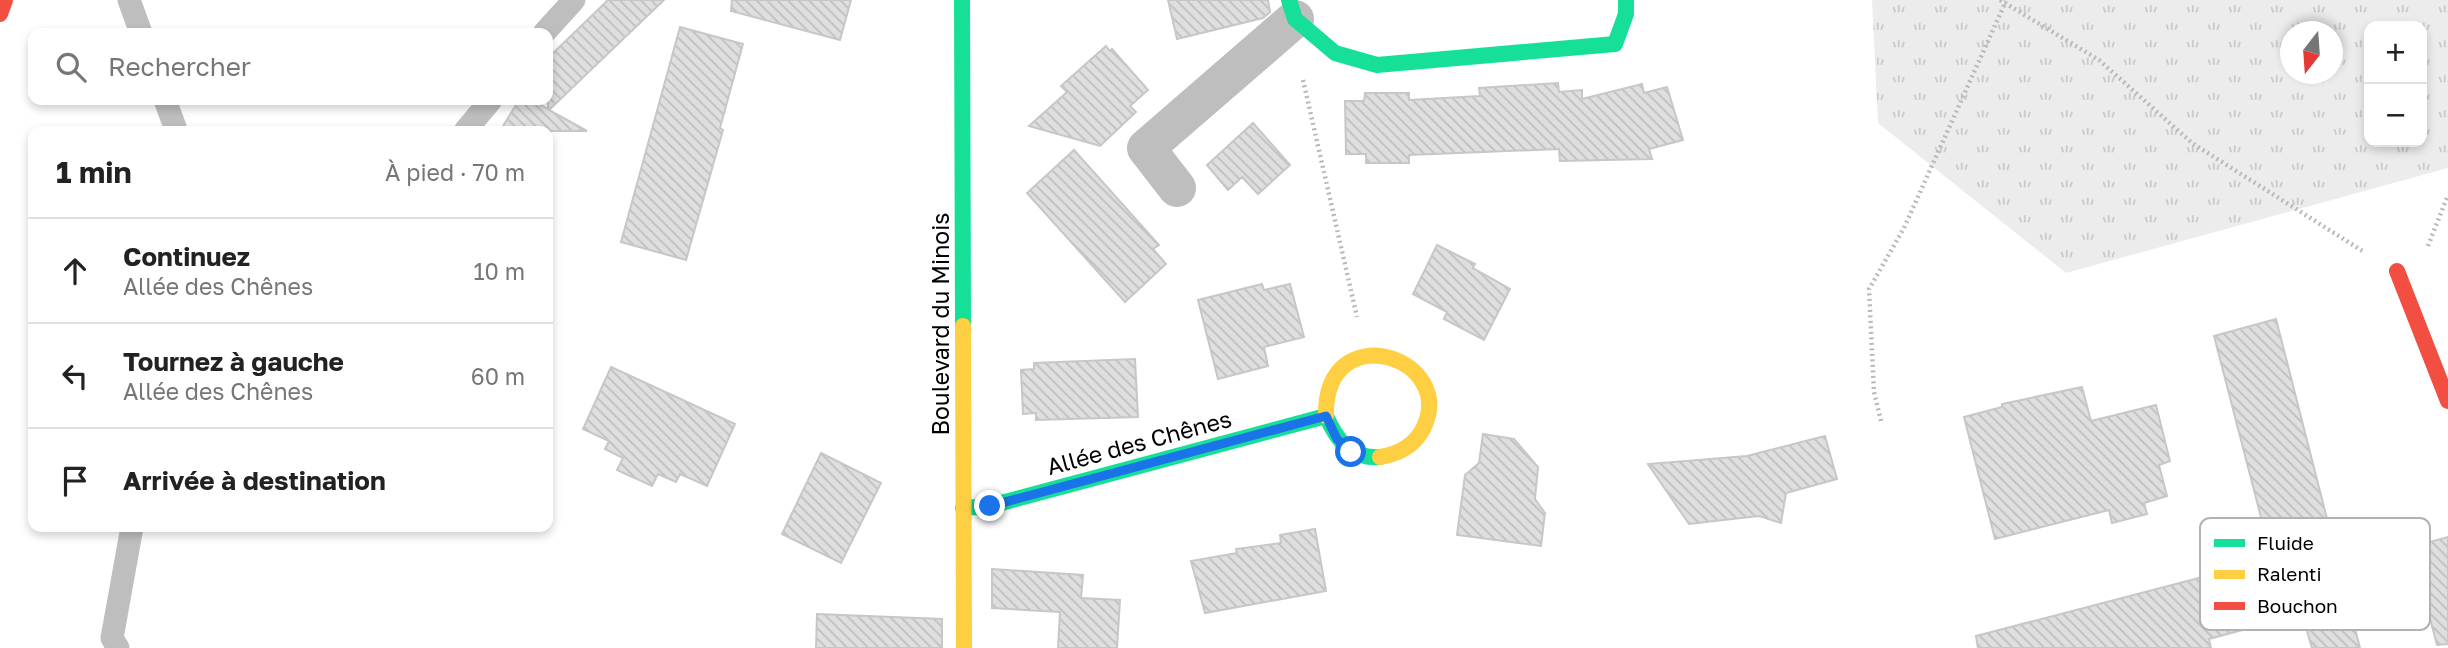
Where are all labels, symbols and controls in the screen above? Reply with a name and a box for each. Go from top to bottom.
north arrow [2280,21,2343,84]
map controls [2364,21,2427,147]
button: + [2364,21,2427,84]
search box [28,28,553,105]
icon: search [52,48,90,86]
text: Rechercher [108,51,251,82]
button: − [2364,84,2427,147]
text: 1 min [56,154,132,190]
text: À pied · 70 m [385,158,525,186]
street label: Boulevard du Minois [926,212,954,436]
text: Continuez [123,241,250,272]
icon: ahead [56,252,94,290]
text: 10 m [473,257,525,285]
text: Allée des Chênes [123,272,313,300]
text: Tournez à gauche [123,346,344,377]
icon: left [56,357,94,395]
text: 60 m [471,362,525,390]
text: Allée des Chênes [123,377,313,405]
street label: Allée des Chênes [1044,404,1234,480]
route start [1335,436,1366,467]
icon: arrive [56,462,94,500]
text: Arrivée à destination [123,465,386,496]
route end [974,490,1005,521]
legend [2200,518,2430,630]
text: Fluide [2257,531,2314,554]
text: Ralenti [2257,562,2322,585]
text: Bouchon [2257,594,2338,617]

